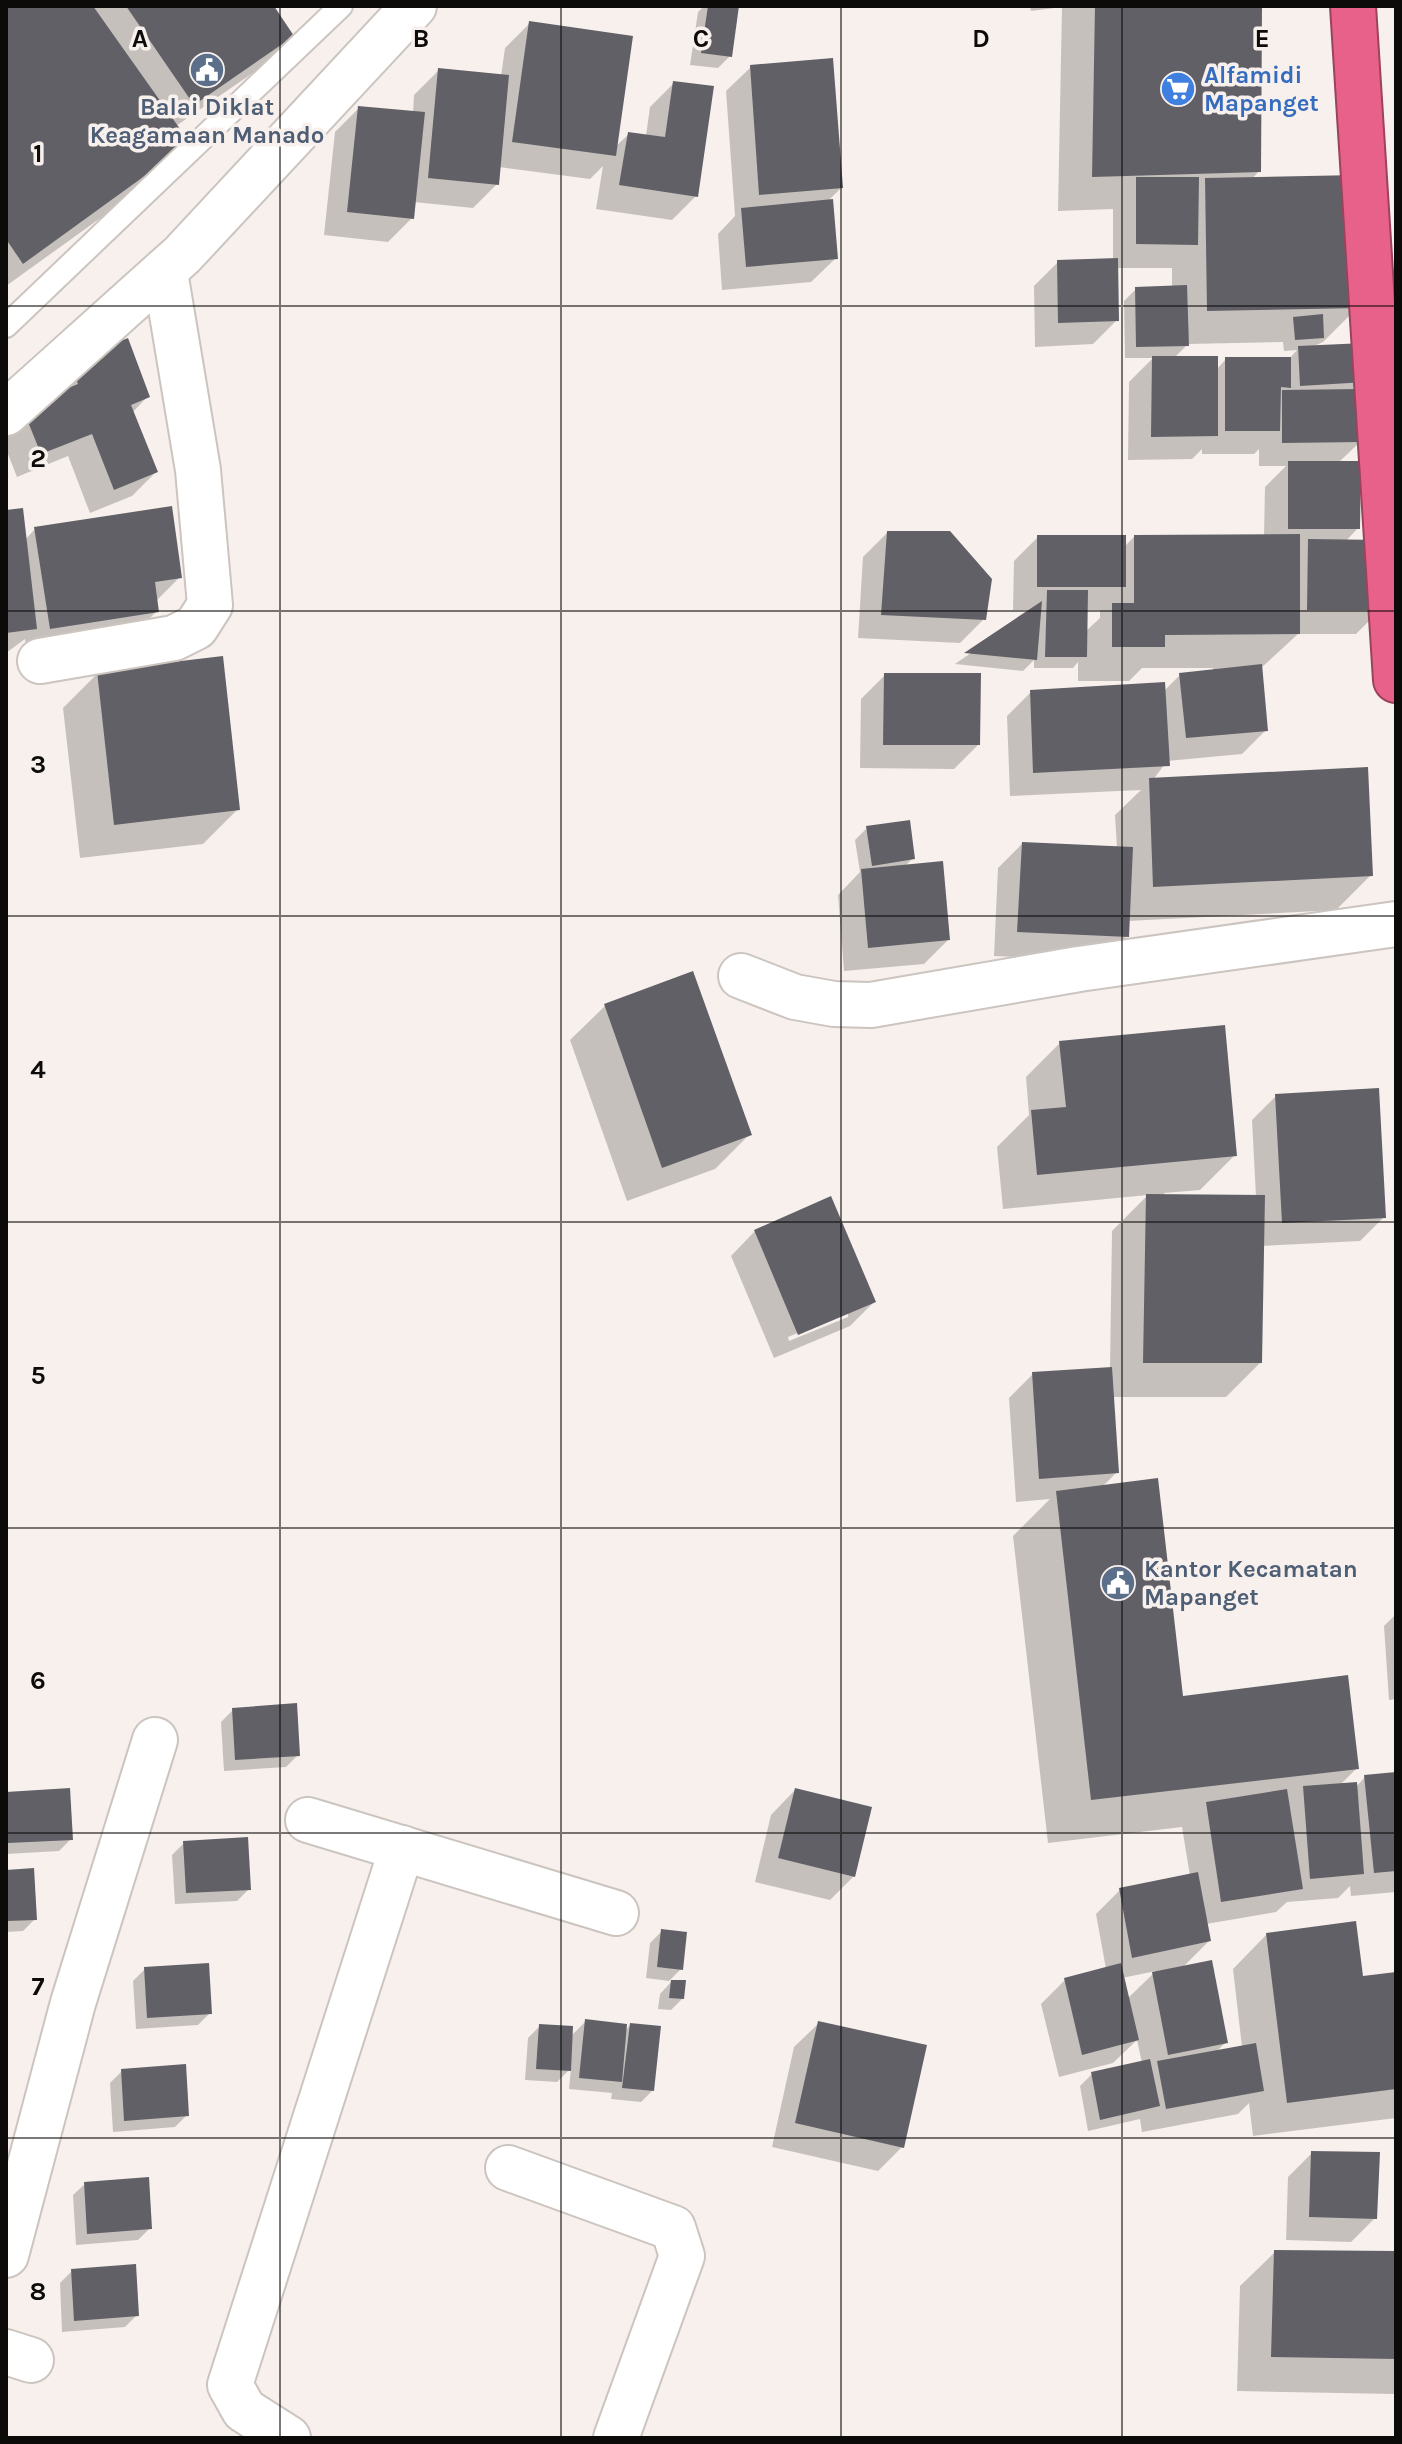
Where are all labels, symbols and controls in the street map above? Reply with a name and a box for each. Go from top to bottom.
text: A [132,23,148,54]
text: B [413,23,429,54]
text: C [693,23,709,54]
text: D [972,23,990,54]
text: E [1254,23,1270,54]
public building icon: Balai Diklat Keagamaan Manado [188,51,226,89]
place label: Alfamidi Mapanget [1204,61,1319,117]
supermarket icon: Alfamidi Mapanget [1159,70,1197,108]
place label: Balai Diklat Keagamaan Manado [90,93,324,149]
text: 1 [33,138,43,169]
text: 2 [30,443,46,474]
text: 3 [30,749,46,780]
text: 4 [30,1054,46,1085]
text: 5 [30,1360,46,1391]
place label: Kantor Kecamatan Mapanget [1144,1555,1358,1611]
public building icon: Kantor Kecamatan Mapanget [1099,1564,1137,1602]
text: 6 [30,1665,46,1696]
text: 7 [32,1971,45,2002]
text: 8 [30,2276,46,2307]

